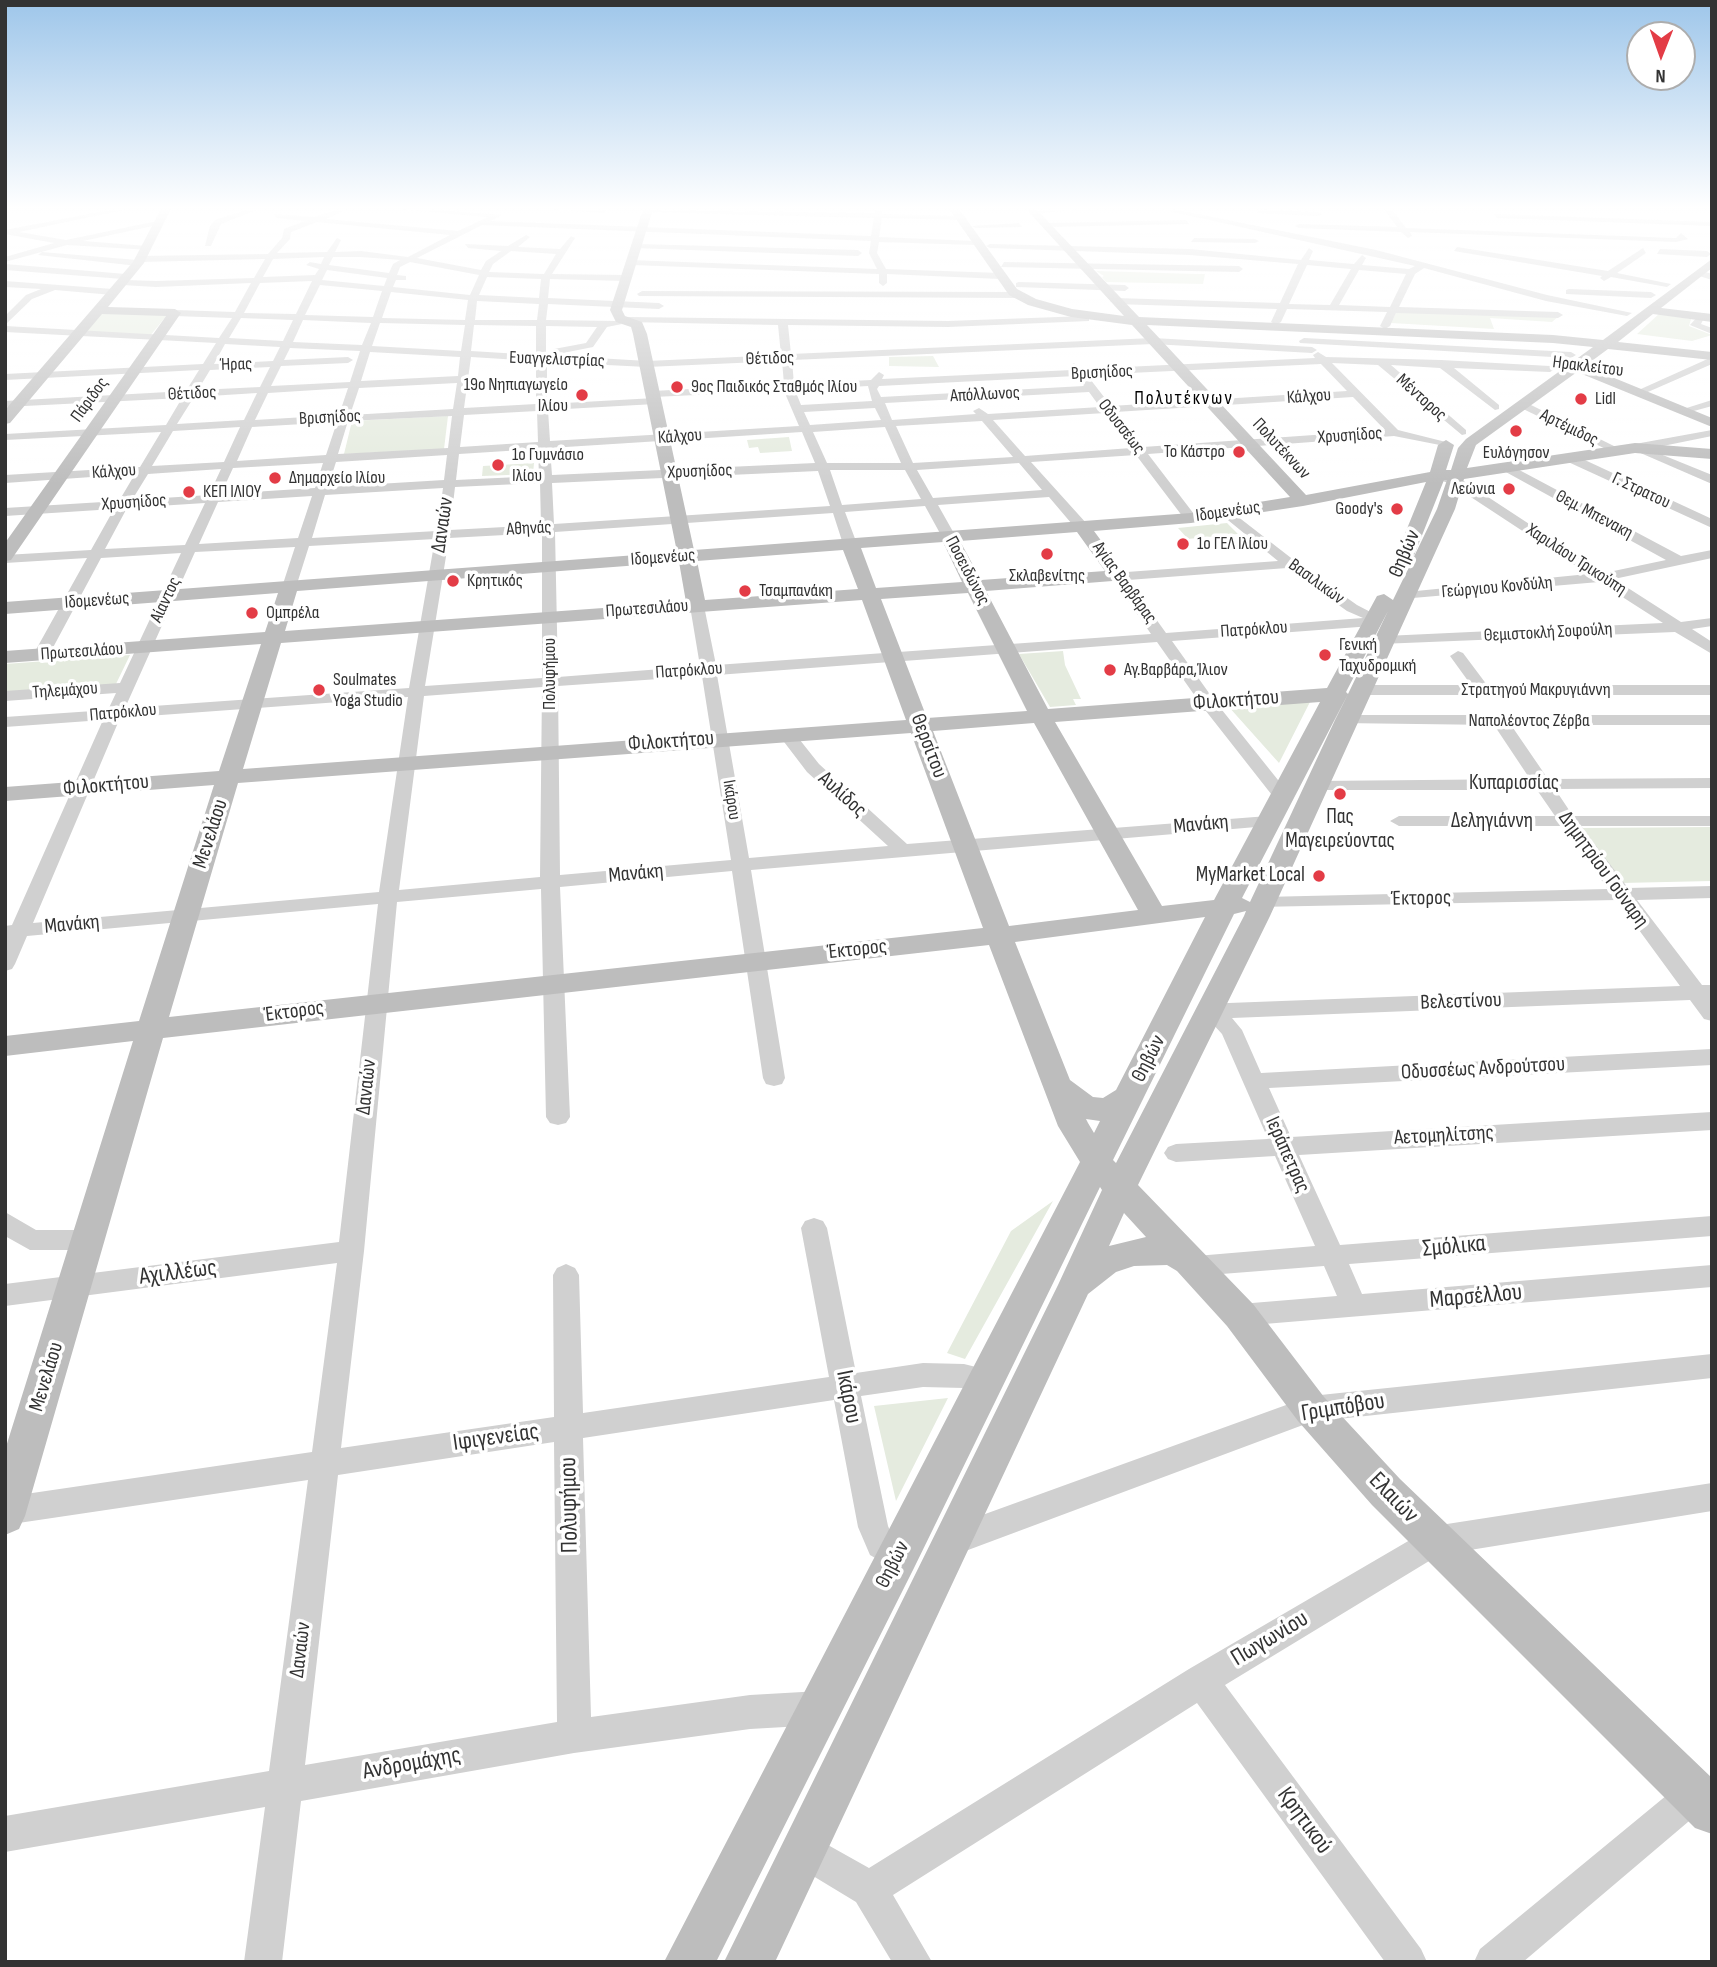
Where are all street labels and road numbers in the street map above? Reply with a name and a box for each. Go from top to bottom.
street label: Θέτιδος [745,347,795,371]
street label: Ευαγγελιστρίας [509,348,605,372]
street label: Ηρακλείτου [1551,352,1625,382]
street label: Ήρας [219,354,253,376]
street label: Βρισηίδος [1070,361,1134,385]
street label: Μέντορος [1391,370,1451,426]
street label: Πάριδος [67,373,113,427]
street label: Θέτιδος [167,382,217,406]
street label: Απόλλωνος [950,382,1020,408]
street label: Κάλχου [1286,385,1332,409]
street label: Οδυσσέως [1093,395,1149,459]
street label: Αρτέμιδος [1536,405,1602,451]
street label: Βρισηίδος [298,406,362,430]
street label: Πολυτέκνων [1247,414,1315,484]
street label: Χρυσηίδος [1317,423,1383,449]
street label: Κάλχου [657,425,703,449]
street label: Κάλχου [91,460,137,484]
street label: Χρυσηίδος [667,460,733,484]
street label: Γ. Στρατου [1608,468,1674,514]
street label: Θεμ. Μπενακη [1552,486,1636,544]
street label: Χρυσηίδος [101,490,167,516]
street label: Δαναών [427,496,459,554]
street label: Ιδομενέως [1194,497,1262,527]
street label: Αθηνάς [506,517,552,541]
street label: Χαριλάου Τρικούπη [1522,520,1630,600]
street label: Θηβών [1384,526,1426,582]
street label: Ποσειδώνος [940,533,994,609]
street label: Αγίας Βαρβάρας [1087,538,1161,628]
street label: Ιδομενέως [630,545,696,571]
street label: Βασιλικών [1284,555,1348,609]
street label: Γεώργιου Κονδύλη [1441,572,1553,604]
street label: Αίαντος [146,574,186,626]
street label: Ιδομενέως [64,588,130,614]
street label: Πρωτεσιλάου [605,595,689,623]
street label: Πατρόκλου [1220,617,1288,643]
street label: Θεμιστοκλή Σοφούλη [1483,619,1613,647]
street label: Πρωτεσιλάου [40,638,124,666]
street label: Πολυφήμου [539,638,561,710]
street label: Πατρόκλου [655,658,723,684]
street label: Τηλεμάχου [32,678,98,704]
street label: Στρατηγού Μακρυγιάννη [1461,679,1611,701]
street label: Φιλοκτήτου [1192,685,1280,717]
street label: Πατρόκλου [89,699,157,727]
street label: Θερσίτου [904,710,952,782]
street label: Ναπολέοντος Ζέρβα [1468,710,1590,732]
street label: Φιλοκτήτου [627,726,715,758]
street label: Αυλίδος [813,767,871,823]
street label: Φιλοκτήτου [62,770,150,802]
street label: Κυπαρισσίας [1469,771,1559,797]
street label: Ικάρου [717,778,745,822]
street label: Μενελάου [188,796,234,872]
street label: Δημητρίου Γούναρη [1552,807,1654,933]
street label: Δεληγιάννη [1451,809,1533,835]
street label: Μανάκη [1172,810,1230,840]
street label: Μανάκη [607,859,665,889]
street label: Έκτορος [1391,886,1451,912]
street label: Μανάκη [43,910,101,940]
street label: Έκτορος [826,934,888,966]
street label: Βελεστίνου [1420,988,1502,1016]
street label: Έκτορος [263,996,325,1028]
street label: Θηβών [1127,1031,1171,1087]
street label: Οδυσσέως Ανδρούτσου [1400,1052,1566,1086]
street label: Δαναών [352,1058,382,1116]
street label: Ιεράπετρας [1259,1113,1315,1197]
street label: Αετομηλίτσης [1394,1121,1494,1151]
street label: Σμόλικα [1421,1230,1487,1264]
street label: Αχιλλέως [138,1254,218,1292]
street label: Μαρσέλλου [1429,1279,1523,1315]
street label: Μενελάου [25,1339,69,1415]
street label: Ικάρου [829,1368,867,1426]
street label: Γριμπόβου [1299,1387,1387,1429]
street label: Ιφιγενείας [451,1418,541,1458]
street label: Πολυφήμου [555,1457,585,1553]
street label: Ελαιών [1362,1467,1424,1529]
street label: Θηβών [871,1537,915,1593]
street label: Πωγωνίου [1226,1605,1314,1673]
street label: Δαναών [285,1621,317,1679]
street label: Ανδρομάχης [361,1741,463,1787]
street label: Κρητικού [1270,1782,1338,1860]

